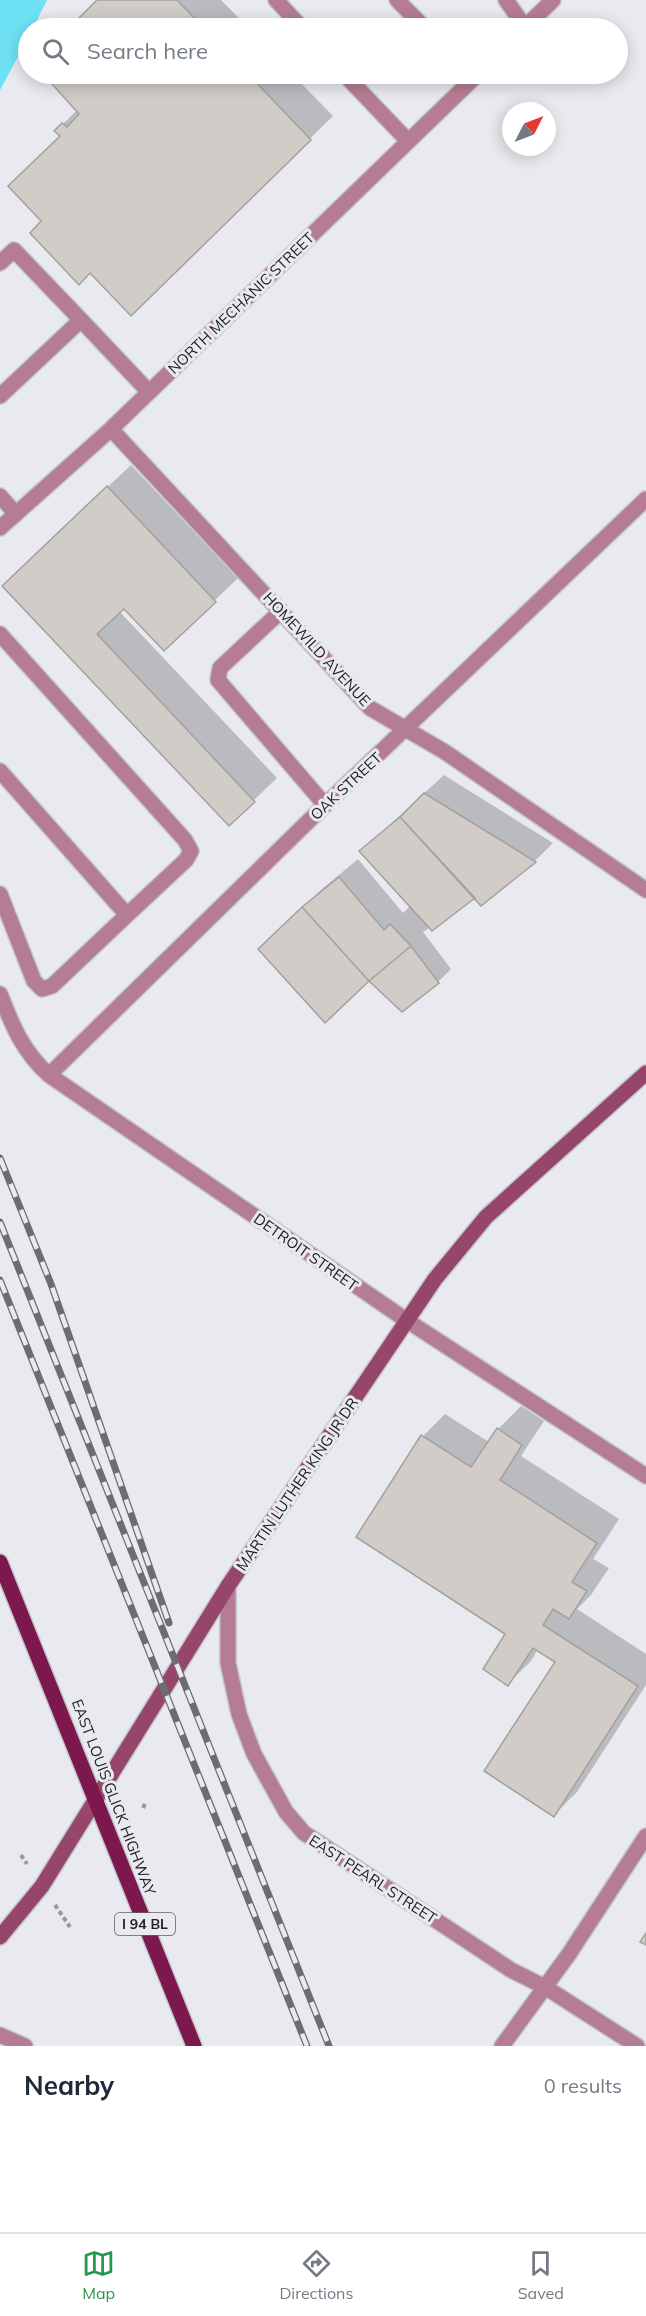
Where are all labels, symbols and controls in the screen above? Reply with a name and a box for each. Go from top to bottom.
search box [18,18,628,84]
icon: search [39,35,72,68]
text: Search here [87,37,208,65]
north arrow [502,102,556,156]
street label: NORTH MECHANIC STREET [164,228,318,378]
street label: HOMEWILD AVENUE [259,588,375,710]
street label: OAK STREET [306,748,386,824]
street label: DETROIT STREET [250,1209,362,1295]
street label: MARTIN LUTHER KING JR DR [232,1394,362,1574]
street label: EAST LOUIS GLICK HIGHWAY [68,1696,161,1899]
street label: EAST PEARL STREET [306,1831,440,1927]
road number: I 94 BL [115,1913,175,1935]
text: Nearby [24,2069,114,2102]
text: 0 results [544,2073,622,2098]
tab: Map [82,2247,115,2303]
tab: Directions [279,2247,353,2303]
tab: Saved [518,2247,564,2303]

